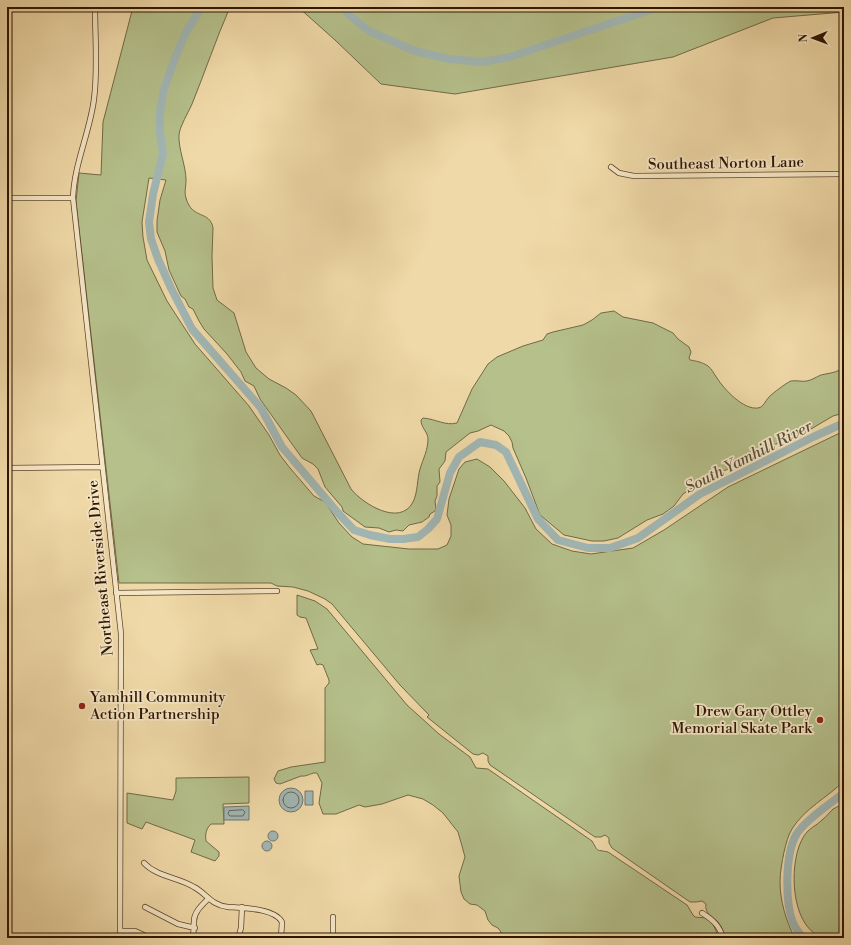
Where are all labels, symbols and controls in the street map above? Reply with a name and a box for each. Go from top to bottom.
north arrow [793,18,833,58]
text: N [797,33,811,43]
street label: Southeast Norton Lane [648,153,804,174]
water label: South Yamhill River [681,416,817,498]
street label: Northeast Riverside Drive [83,479,118,657]
place label: Yamhill Community Action Partnership [89,688,226,724]
marker: Yamhill Community Action Partnership [77,701,87,711]
place label: Drew Gary Ottley Memorial Skate Park [671,702,813,738]
marker: Drew Gary Ottley Memorial Skate Park [815,715,825,725]

